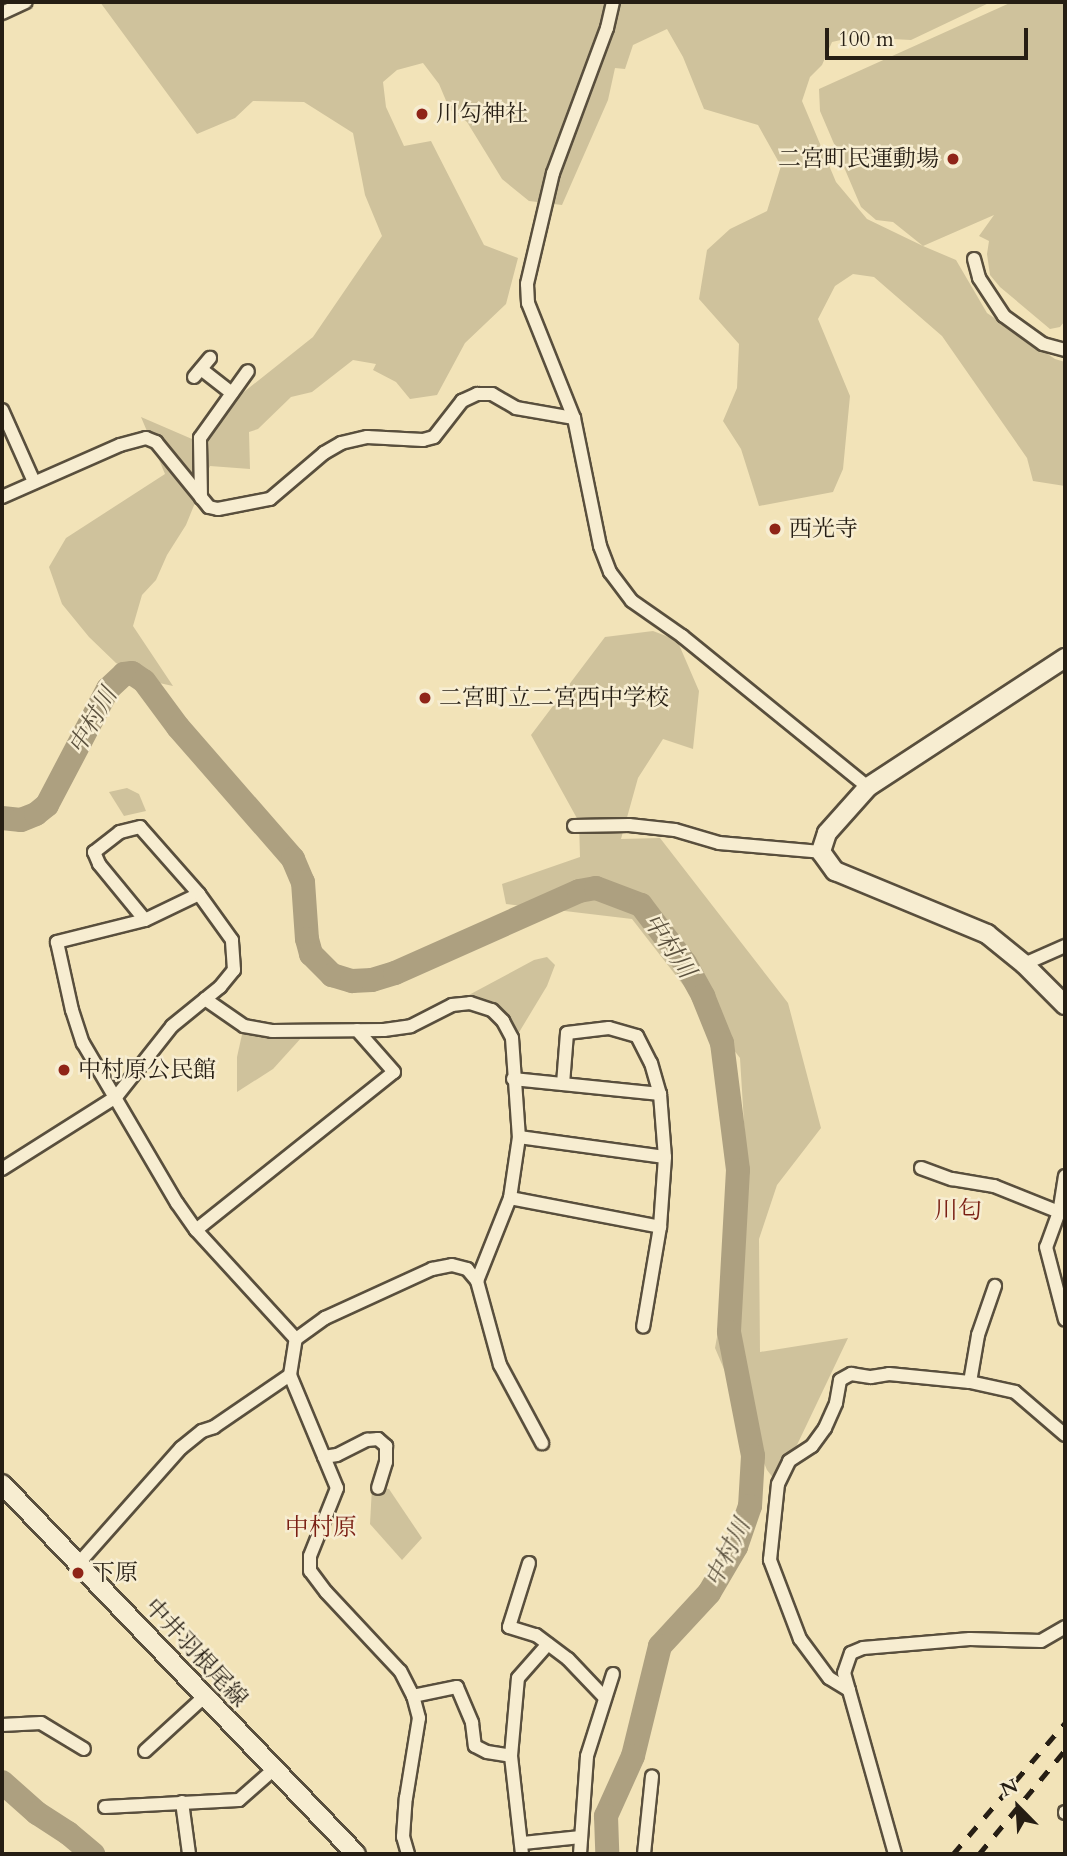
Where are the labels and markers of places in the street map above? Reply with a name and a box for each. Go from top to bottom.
place label: 川勾神社 [436,100,528,128]
marker: 川勾神社 [414,106,430,122]
place label: 二宮町民運動場 [778,145,939,173]
marker: 二宮町民運動場 [945,151,961,167]
place label: 西光寺 [789,515,858,543]
marker: 西光寺 [767,521,783,537]
place label: 二宮町立二宮西中学校 [439,684,669,712]
marker: 二宮町立二宮西中学校 [417,690,433,706]
place label: 中村原公民館 [78,1056,216,1084]
marker: 中村原公民館 [56,1062,72,1078]
place label: 下原 [92,1559,138,1587]
marker: 下原 [70,1565,86,1581]

